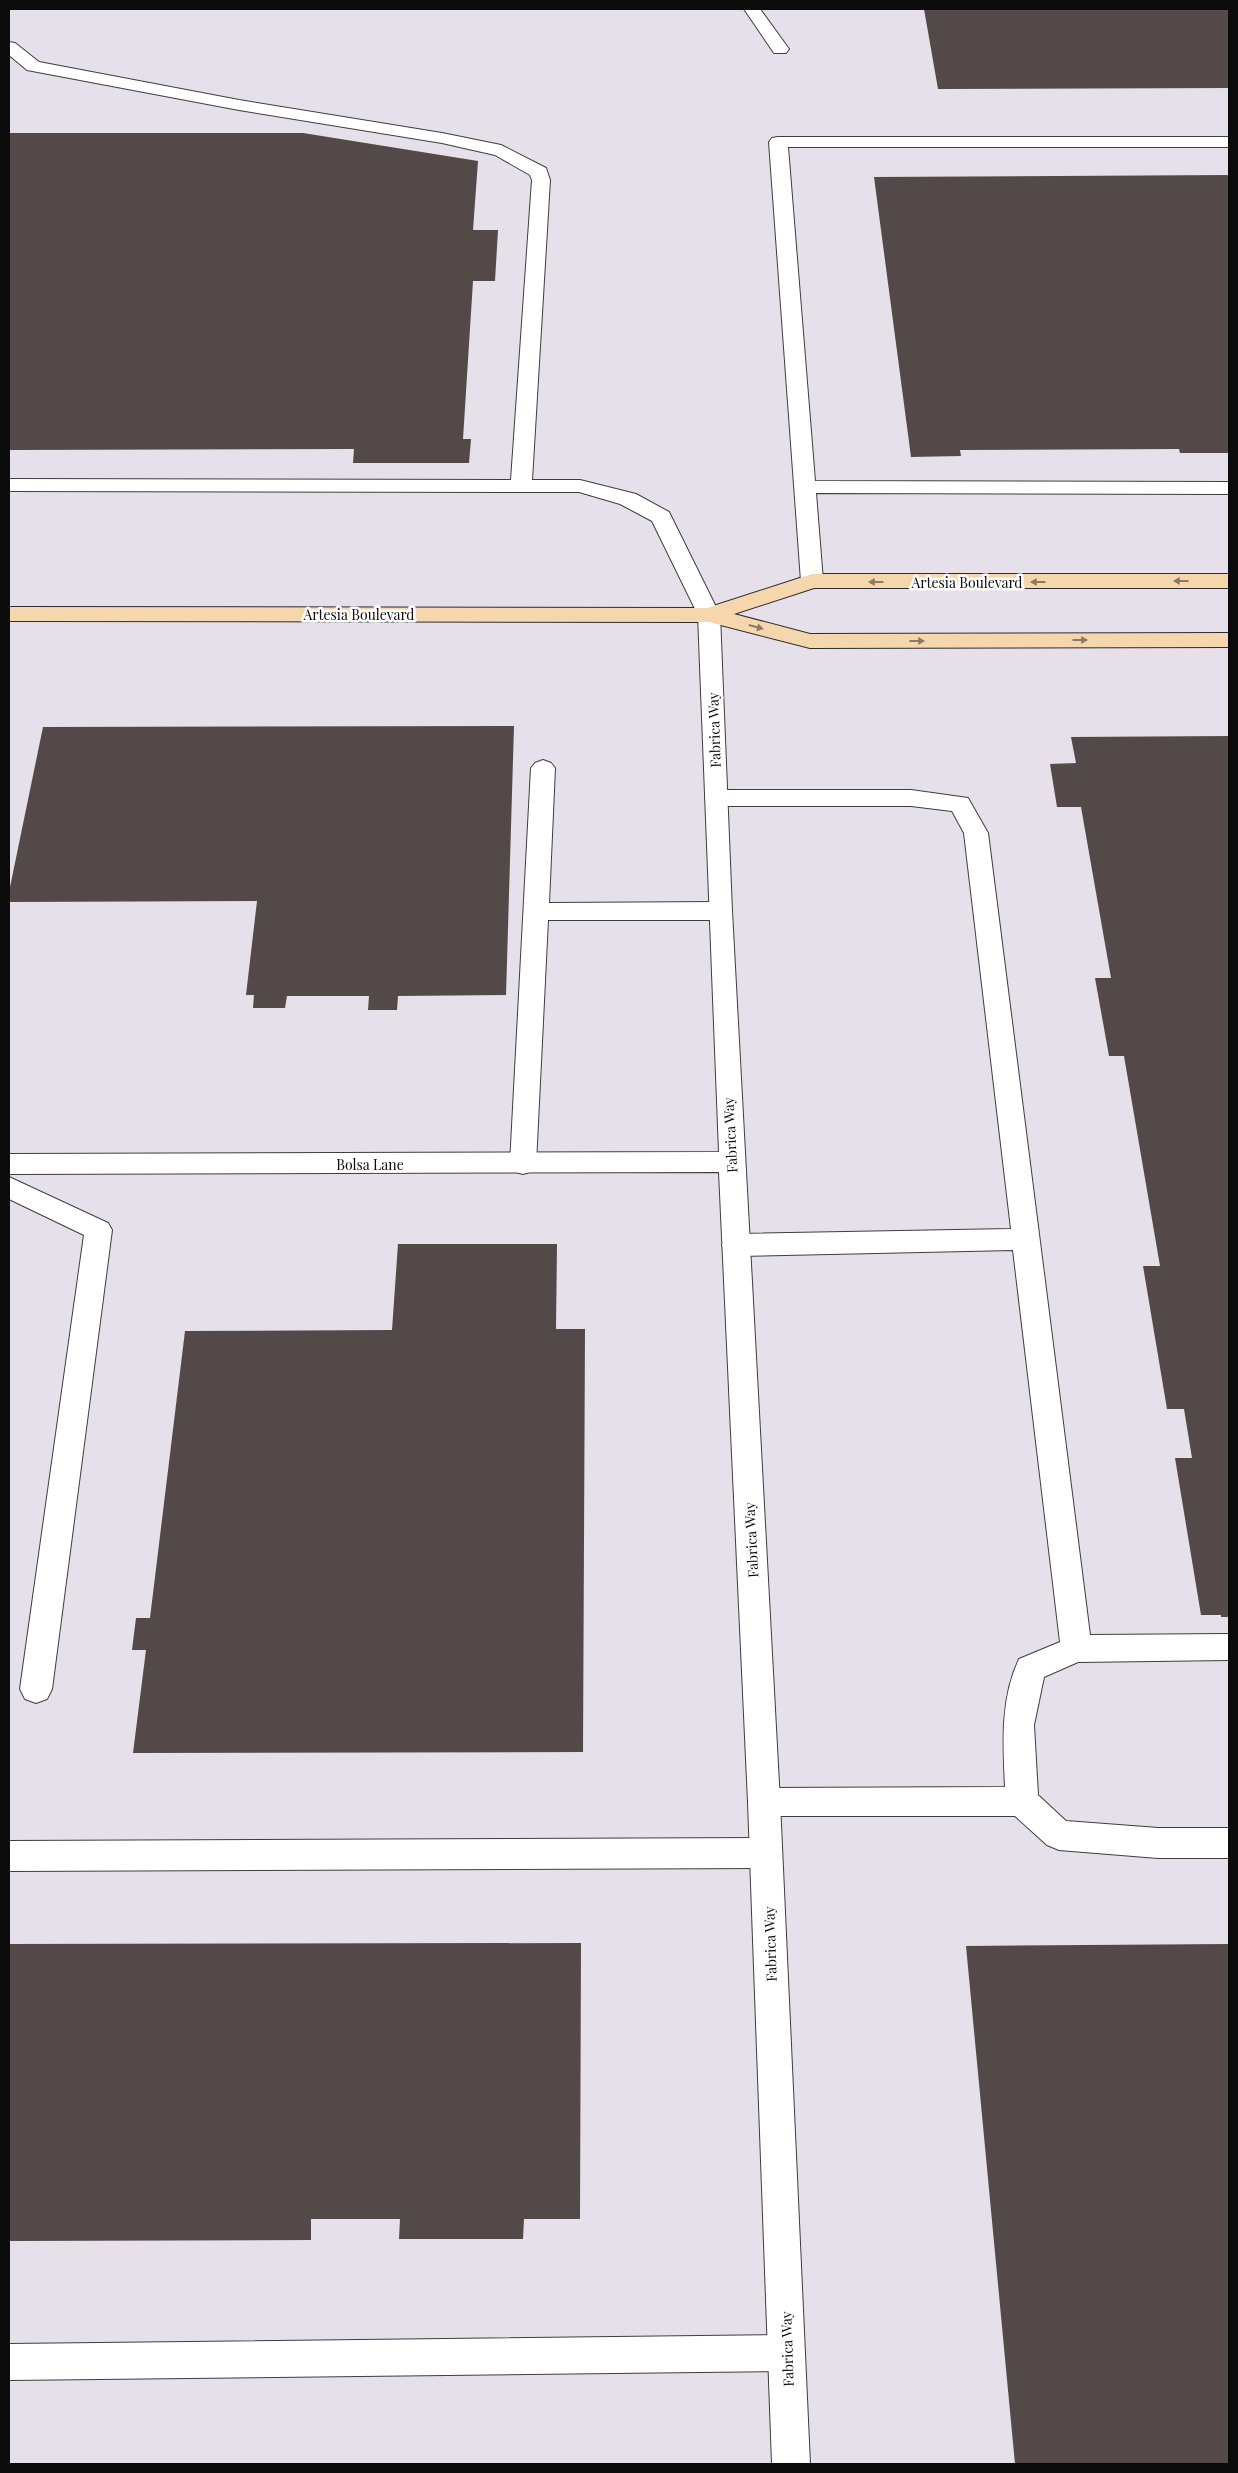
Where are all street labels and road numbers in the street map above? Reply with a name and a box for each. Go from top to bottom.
street label: Artesia Boulevard [911,573,1022,592]
street label: Artesia Boulevard [303,605,414,624]
street label: Fabrica Way [703,692,725,768]
street label: Fabrica Way [719,1097,741,1173]
street label: Bolsa Lane [336,1155,404,1174]
street label: Fabrica Way [740,1502,762,1578]
street label: Fabrica Way [759,1906,781,1982]
street label: Fabrica Way [776,2311,798,2387]

